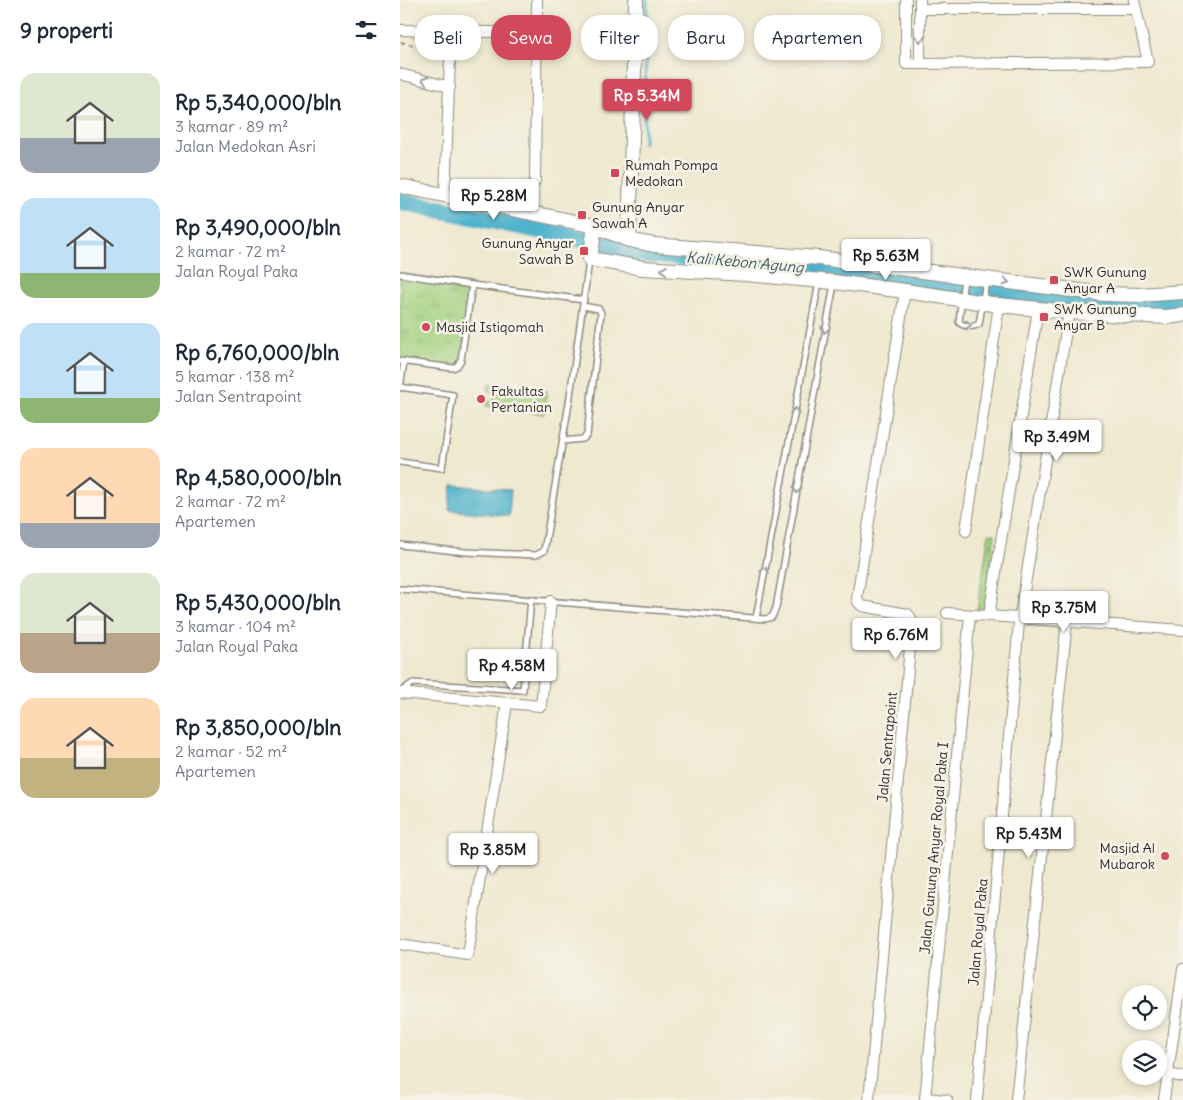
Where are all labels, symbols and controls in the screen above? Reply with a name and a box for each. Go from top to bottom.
chip: Beli [415,15,481,60]
chip: Sewa [491,15,571,60]
chip: Filter [581,15,658,60]
chip: Baru [668,15,744,60]
chip: Apartemen [754,15,881,60]
icon: filters [352,16,380,44]
text: 9 properti [20,17,113,44]
one-way arrow [915,36,925,43]
one-way arrow [420,75,429,86]
pin: Rp 5.34M [595,78,699,121]
text: Rp 5.34M [614,85,680,105]
text: Rp 5,340,000/bln [175,89,341,116]
icon: home [60,93,120,153]
text: 3 kamar · 89 m² [175,116,288,136]
text: Jalan Medokan Asri [175,136,316,156]
place label: Rumah Pompa Medokan [625,156,718,190]
marker: Rumah Pompa Medokan [609,167,621,179]
pin: Rp 5.28M [442,178,546,221]
text: Rp 5.28M [461,185,527,205]
place label: Gunung Anyar Sawah A [592,198,685,232]
marker: Gunung Anyar Sawah A [576,209,588,221]
text: Rp 3,490,000/bln [175,214,341,241]
icon: home [60,218,120,278]
place label: Gunung Anyar Sawah B [482,234,574,268]
pin: Rp 5.63M [834,238,938,281]
text: 2 kamar · 72 m² [175,241,286,261]
marker: Gunung Anyar Sawah B [578,245,590,257]
text: Rp 5.63M [853,245,919,265]
water label: Kali Kebon Agung [686,247,806,277]
text: Jalan Royal Paka [175,261,298,281]
place label: SWK Gunung Anyar A [1064,263,1147,297]
one-way arrow [660,264,668,275]
marker: SWK Gunung Anyar A [1048,274,1060,286]
one-way arrow [1002,276,1010,287]
place label: SWK Gunung Anyar B [1054,300,1137,334]
marker: SWK Gunung Anyar B [1038,311,1050,323]
place label: Masjid Istiqomah [436,318,544,336]
one-way arrow [965,319,973,330]
marker: Masjid Istiqomah [420,321,432,333]
one-way arrow [821,326,831,335]
text: Rp 6,760,000/bln [175,339,340,366]
icon: home [60,343,120,403]
text: 5 kamar · 138 m² [175,366,295,386]
place label: Fakultas Pertanian [491,382,552,416]
text: Jalan Sentrapoint [175,386,302,406]
marker: Fakultas Pertanian [475,393,487,405]
one-way arrow [789,406,800,415]
pin: Rp 3.49M [1005,420,1109,462]
text: Rp 3.49M [1024,426,1090,446]
text: Rp 4,580,000/bln [175,464,342,491]
icon: home [60,468,120,528]
one-way arrow [792,486,802,495]
text: 2 kamar · 72 m² [175,491,286,511]
text: Apartemen [175,511,256,531]
one-way arrow [760,566,770,575]
text: Rp 5,430,000/bln [175,589,341,616]
pin: Rp 3.75M [1012,590,1116,633]
icon: home [60,593,120,653]
text: Rp 3.75M [1031,597,1097,617]
text: 3 kamar · 104 m² [175,616,296,636]
pin: Rp 6.76M [844,618,948,660]
text: Rp 6.76M [863,624,929,644]
text: Jalan Royal Paka [175,636,298,656]
pin: Rp 4.58M [460,648,564,691]
text: Rp 4.58M [478,655,546,675]
street label: Jalan Sentrapoint [873,691,901,803]
text: Rp 3,850,000/bln [175,714,341,741]
icon: home [60,718,120,778]
text: 2 kamar · 52 m² [175,741,287,761]
street label: Jalan Gunung Anyar Royal Paka I [916,741,952,955]
text: Apartemen [175,761,256,781]
pin: Rp 5.43M [977,816,1081,859]
text: Rp 5.43M [996,823,1062,843]
pin: Rp 3.85M [441,832,545,875]
text: Rp 3.85M [460,839,526,859]
place label: Masjid Al Mubarok [1099,839,1155,873]
marker: Masjid Al Mubarok [1159,850,1171,862]
street label: Jalan Royal Paka [964,878,992,986]
map controls [1122,985,1167,1085]
button: locate [1122,985,1167,1030]
button: layers [1122,1040,1167,1085]

